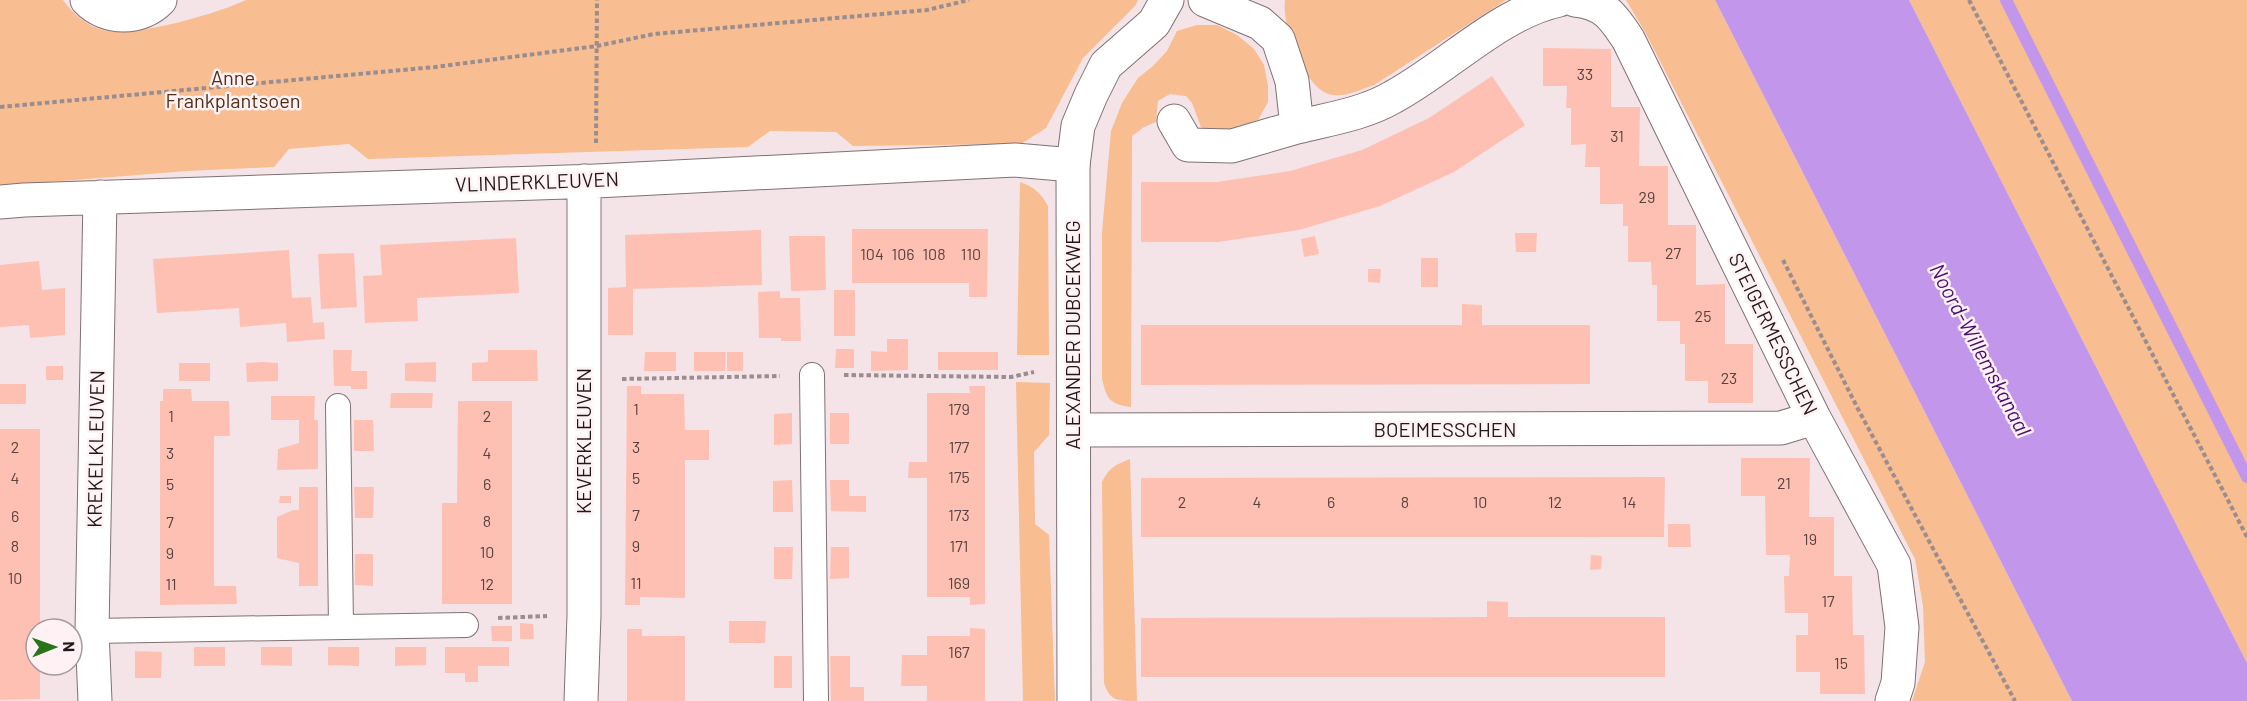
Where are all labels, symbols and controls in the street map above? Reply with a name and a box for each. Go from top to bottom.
house number: 33 [1577,64,1593,83]
park label: Anne Frankplantsoen [165,65,301,112]
house number: 31 [1610,126,1624,145]
street label: VLINDERKLEUVEN [455,166,619,196]
house number: 29 [1639,187,1655,206]
street label: ALEXANDER DUBCEKWEG [1060,220,1084,450]
house number: 27 [1665,243,1681,262]
house number: 104 [860,244,884,263]
house number: 106 [892,244,914,263]
house number: 108 [923,244,945,263]
house number: 110 [961,244,981,263]
street label: STEIGERMESSCHEN [1724,249,1824,418]
water label: Noord-Willemskanaal [1925,259,2037,440]
house number: 25 [1695,306,1711,325]
street label: KEVERKLEUVEN [571,368,595,514]
house number: 23 [1721,368,1737,387]
street label: KREKELKLEUVEN [82,370,108,528]
house number: 1 [633,399,639,418]
house number: 179 [948,399,970,418]
house number: 1 [168,406,174,425]
house number: 2 [483,406,491,425]
street label: BOEIMESSCHEN [1374,417,1516,441]
house number: 2 [11,437,19,456]
house number: 3 [632,437,640,456]
house number: 177 [949,437,970,456]
house number: 3 [166,443,174,462]
house number: 4 [483,443,491,462]
house number: 175 [948,467,970,486]
house number: 4 [11,468,19,487]
house number: 5 [632,468,640,487]
house number: 21 [1777,473,1791,492]
house number: 5 [166,474,174,493]
house number: 6 [483,474,491,493]
house number: 2 [1178,492,1186,511]
house number: 4 [1253,492,1261,511]
house number: 6 [1327,492,1335,511]
house number: 8 [1401,492,1409,511]
house number: 10 [1473,492,1487,511]
house number: 12 [1548,492,1562,511]
house number: 14 [1622,492,1636,511]
house number: 7 [632,505,640,524]
house number: 173 [948,505,970,524]
house number: 6 [11,506,19,525]
house number: 8 [483,511,491,530]
house number: 7 [166,512,174,531]
house number: 19 [1803,529,1817,548]
house number: 8 [11,536,19,555]
house number: 9 [632,536,640,555]
house number: 171 [950,536,968,555]
house number: 10 [480,542,494,561]
house number: 9 [166,543,174,562]
house number: 10 [8,568,22,587]
house number: 11 [630,573,642,592]
house number: 169 [948,573,970,592]
house number: 11 [165,574,177,593]
house number: 12 [480,574,494,593]
house number: 17 [1821,591,1835,610]
north arrow [24,617,84,677]
text: N [60,641,79,652]
house number: 167 [948,642,970,661]
house number: 15 [1834,653,1848,672]

